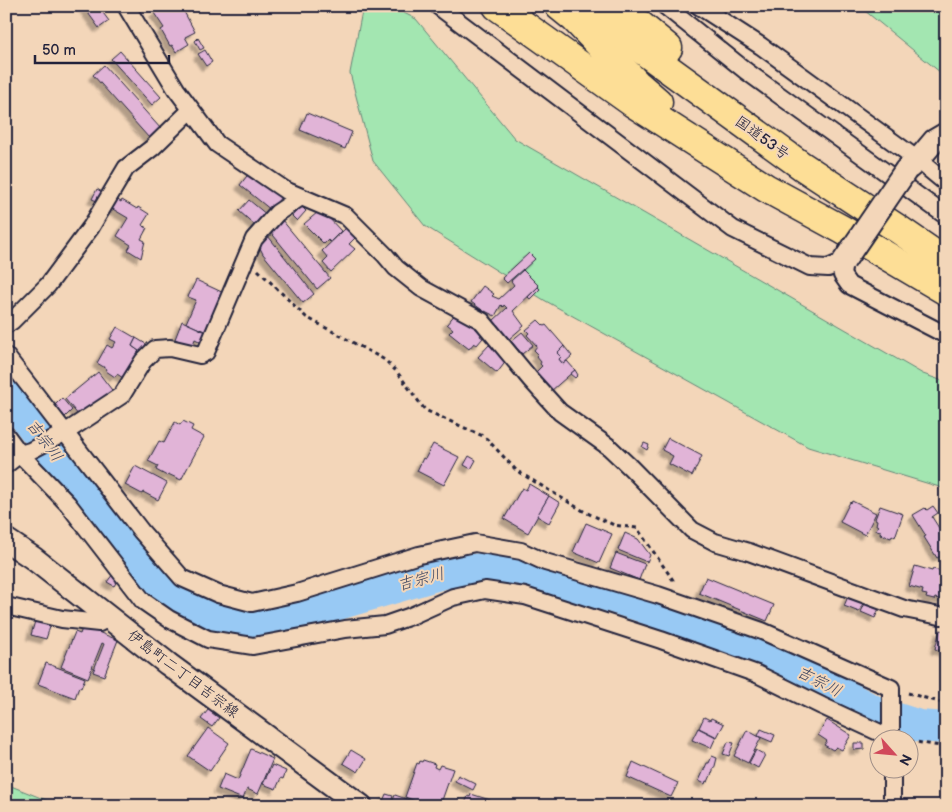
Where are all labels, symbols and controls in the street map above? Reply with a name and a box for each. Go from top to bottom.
scale bar [35,32,169,64]
text: 50 m [42,41,76,60]
street label: 国道53号 [731,112,793,164]
water label: 吉宗川 [22,416,66,466]
water label: 吉宗川 [395,565,447,595]
street label: 伊島町二丁目吉宗線 [123,626,243,722]
water label: 吉宗川 [793,663,845,701]
north arrow [870,730,920,780]
text: N [895,751,915,768]

